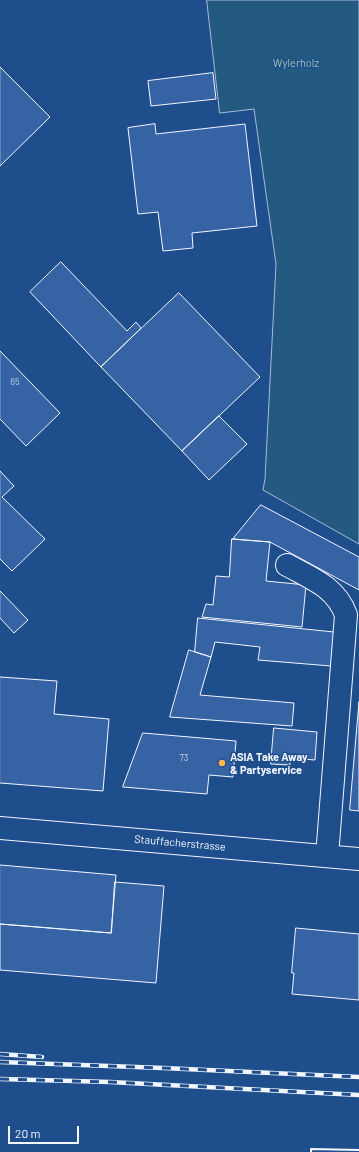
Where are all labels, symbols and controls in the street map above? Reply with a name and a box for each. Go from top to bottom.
park label: Wylerholz [273,56,319,70]
house number: 65 [10,377,20,387]
place label: ASIA Take Away & Partyservice [230,750,308,776]
house number: 73 [180,753,188,763]
marker: ASIA Take Away & Partyservice [217,758,227,768]
street label: Stauffacherstrasse [134,832,226,854]
scale bar [10,1118,81,1144]
text: 20 m [15,1126,41,1140]

